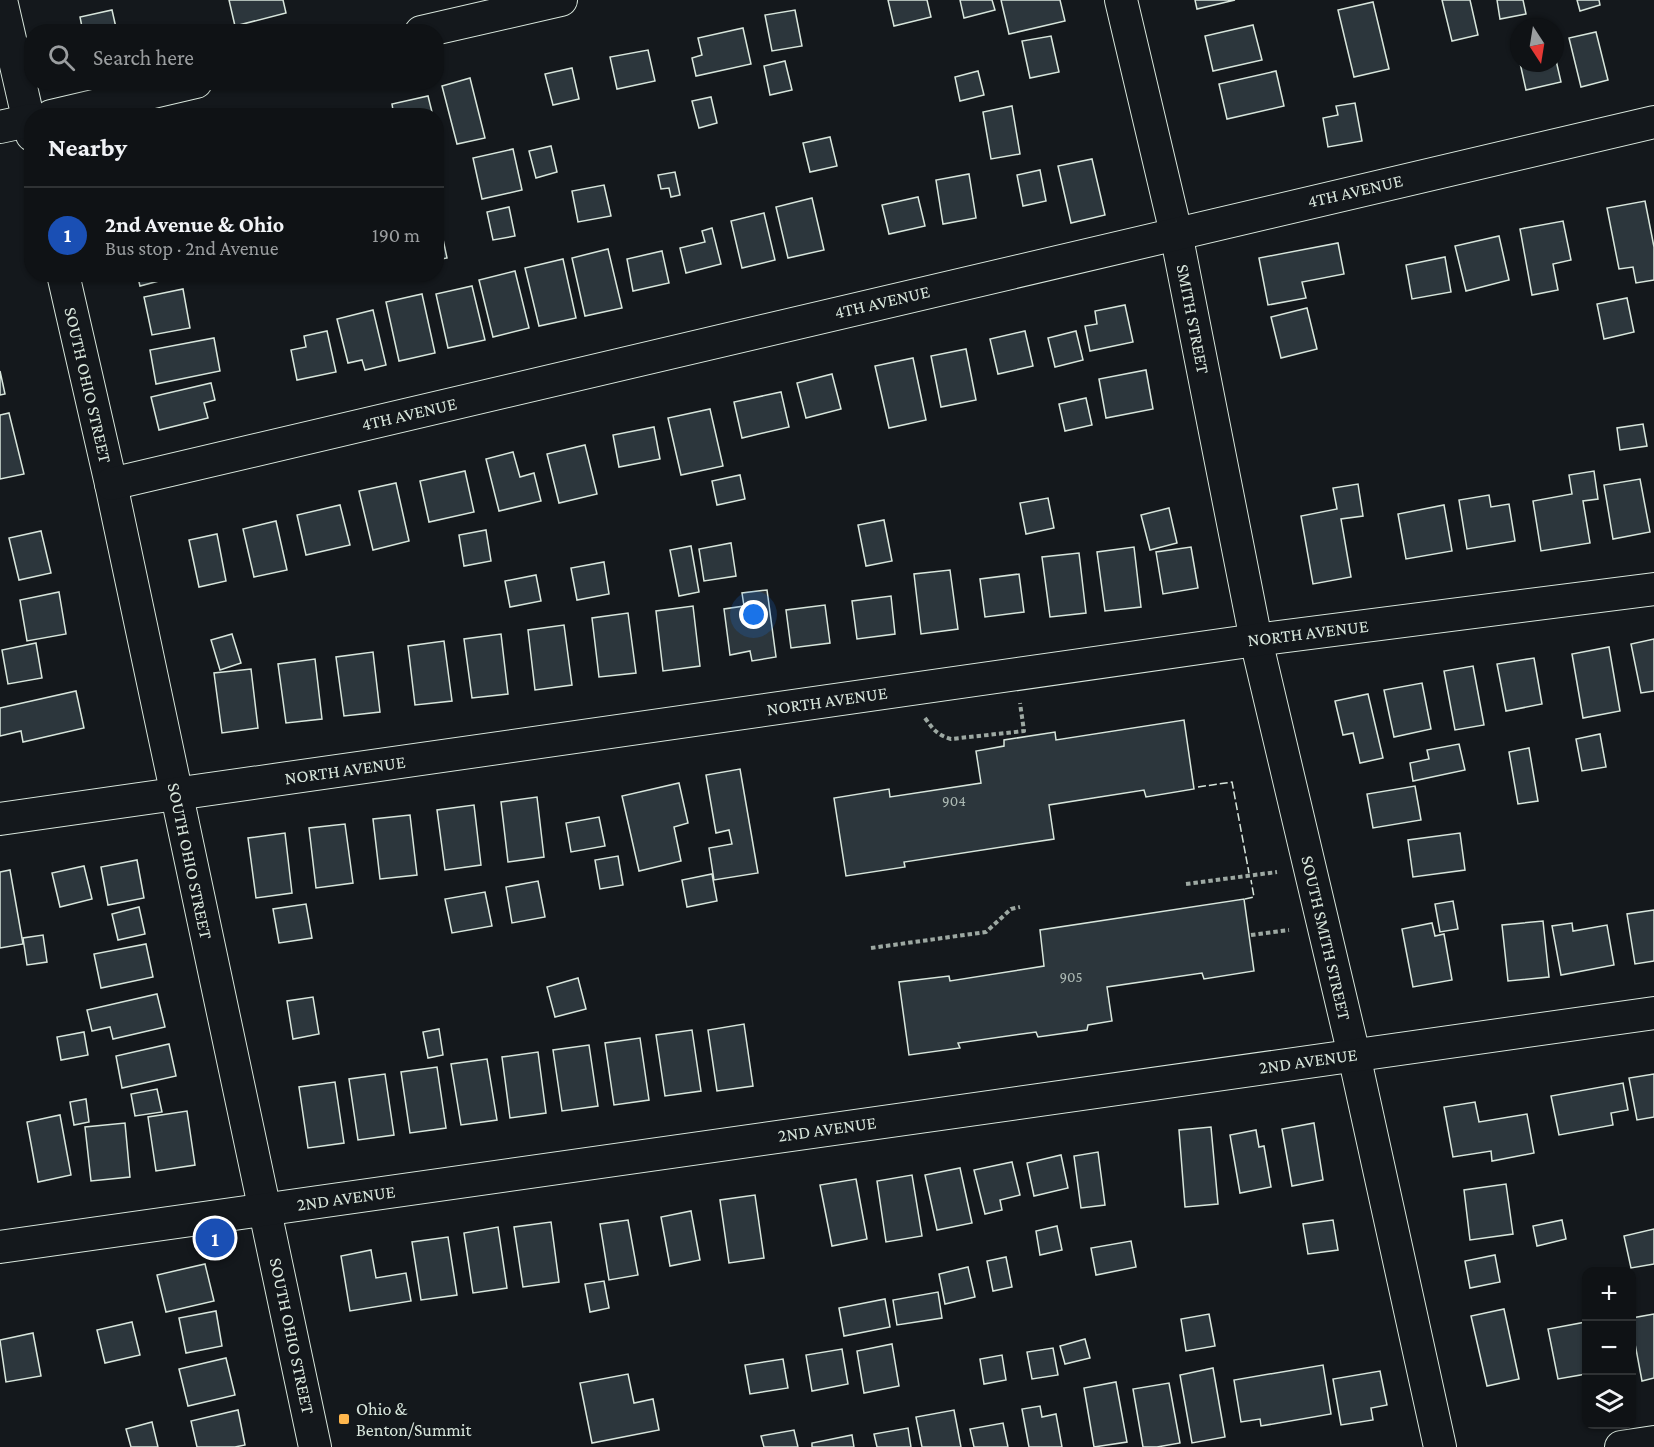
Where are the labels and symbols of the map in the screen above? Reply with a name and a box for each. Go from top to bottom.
north arrow [1510,18,1564,72]
street label: 4TH AVENUE [1305,170,1405,212]
street label: SMITH STREET [1173,263,1213,376]
street label: 4TH AVENUE [832,281,932,323]
street label: SOUTH OHIO STREET [60,305,116,465]
street label: 4TH AVENUE [359,393,459,435]
your location [739,600,768,629]
street label: NORTH AVENUE [1246,616,1370,650]
street label: NORTH AVENUE [765,683,889,719]
street label: NORTH AVENUE [283,752,407,788]
street label: SOUTH OHIO STREET [164,781,216,941]
house number: 904 [942,793,966,809]
street label: SOUTH SMITH STREET [1297,854,1355,1022]
house number: 905 [1059,969,1083,985]
street label: 2ND AVENUE [1258,1044,1359,1078]
street label: 2ND AVENUE [777,1112,878,1146]
street label: 2ND AVENUE [296,1181,397,1215]
pin: 1 [196,1216,234,1260]
street label: SOUTH OHIO STREET [266,1256,318,1416]
place label: Ohio & Benton/Summit [356,1399,473,1440]
marker: Ohio & Benton/Summit [337,1412,351,1426]

